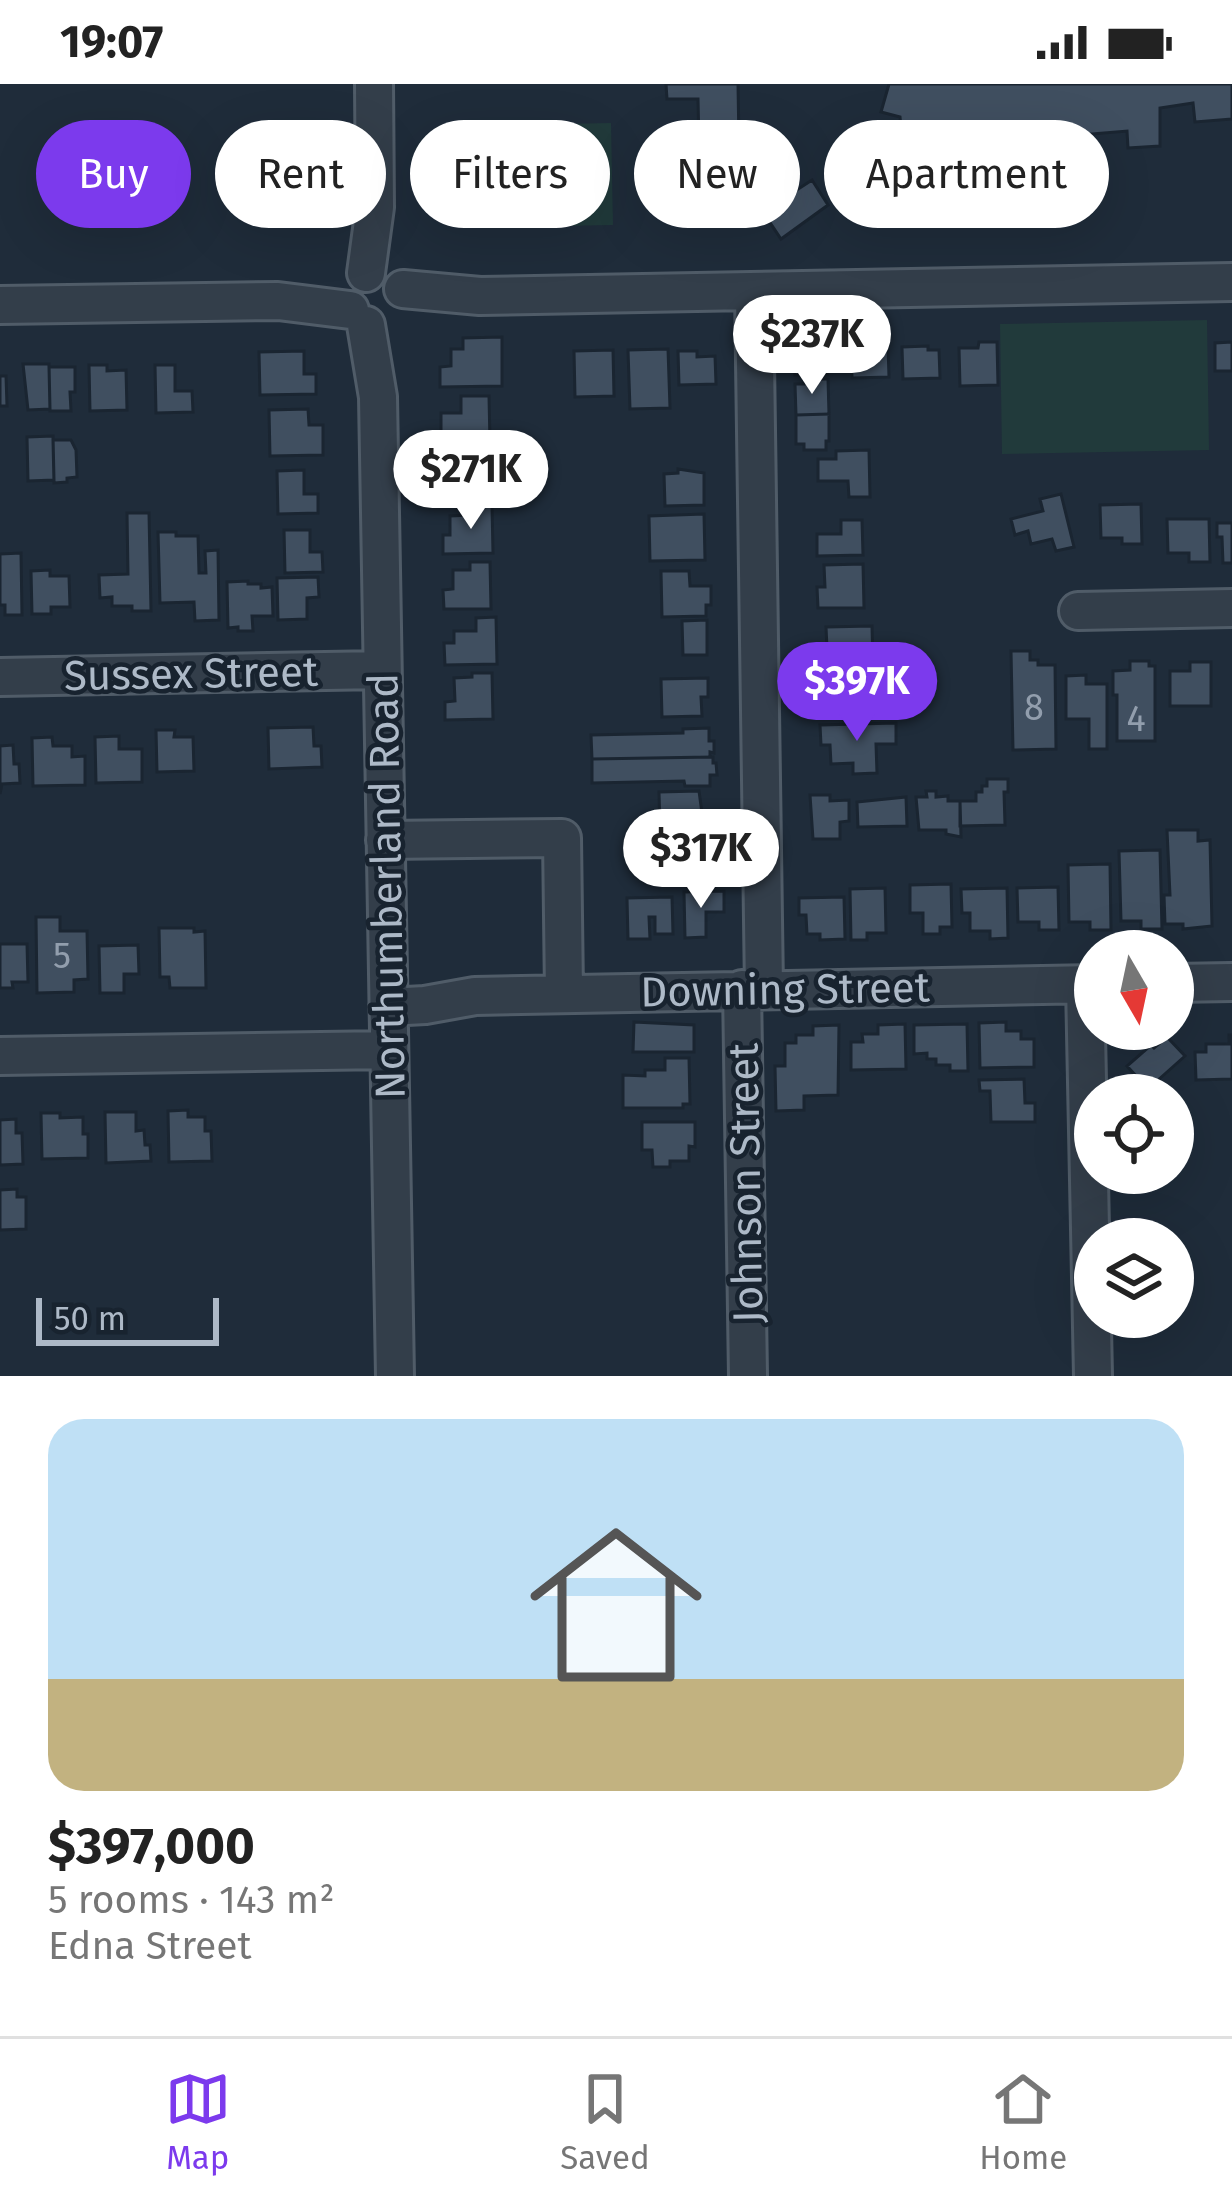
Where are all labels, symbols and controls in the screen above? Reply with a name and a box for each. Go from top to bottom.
text: 19:07 [60,15,163,69]
chip: Buy [36,120,191,228]
chip: Rent [215,120,386,228]
chip: Filters [410,120,610,228]
chip: New [634,120,800,228]
chip: Apartment [824,120,1109,228]
pin: $237K [728,295,896,397]
text: $237K [760,311,864,357]
pin: $271K [387,430,555,532]
text: $271K [420,446,522,492]
pin: $397K [773,642,941,744]
street label: Sussex Street [64,647,319,701]
text: $397K [804,658,910,704]
street label: Northumberland Road [358,672,416,1100]
house number: 8 [1024,686,1044,730]
house number: 4 [1126,697,1146,741]
pin: $317K [617,809,785,911]
text: $317K [650,825,752,871]
north arrow [1074,930,1194,1050]
map controls [1074,930,1194,1338]
house number: 5 [53,934,71,978]
street label: Downing Street [640,962,931,1018]
street label: Johnson Street [719,1042,773,1324]
button: locate [1074,1074,1194,1194]
button: layers [1074,1218,1194,1338]
scale bar [36,1292,219,1345]
text: 50 m [54,1299,126,1339]
icon: home [508,1497,724,1713]
text: $397,000 [48,1815,255,1877]
text: 5 rooms · 143 m² [48,1877,335,1923]
text: Edna Street [48,1923,252,1969]
tab: Map [165,2066,231,2178]
tab: Saved [560,2066,650,2178]
tab: Home [979,2066,1067,2178]

